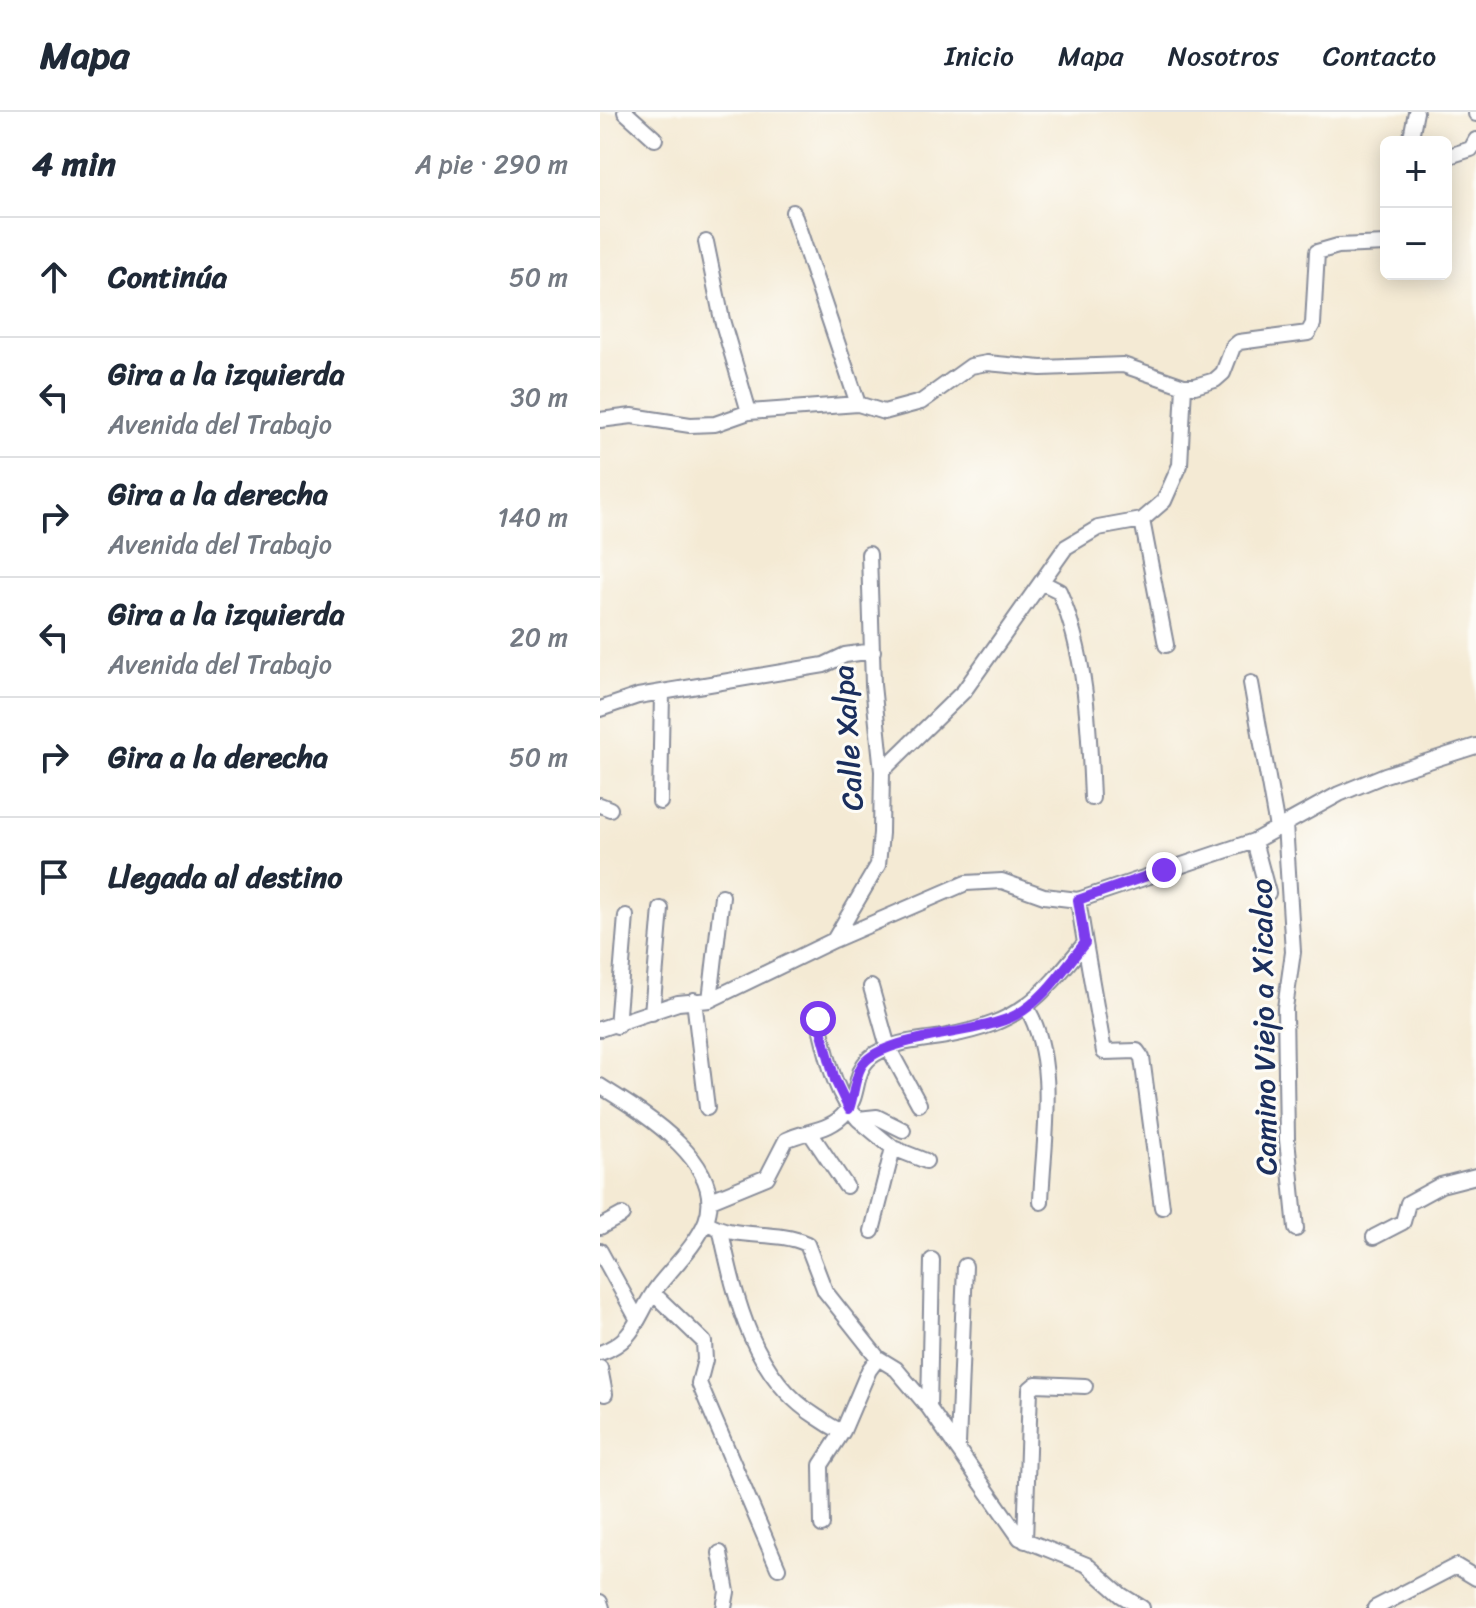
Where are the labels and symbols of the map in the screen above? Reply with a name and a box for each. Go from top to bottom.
street label: Calle Xalpa [816,663,880,813]
route end [1146,852,1182,888]
street label: Camino Viejo a Xicalco [1234,878,1294,1176]
route start [800,1001,836,1037]

